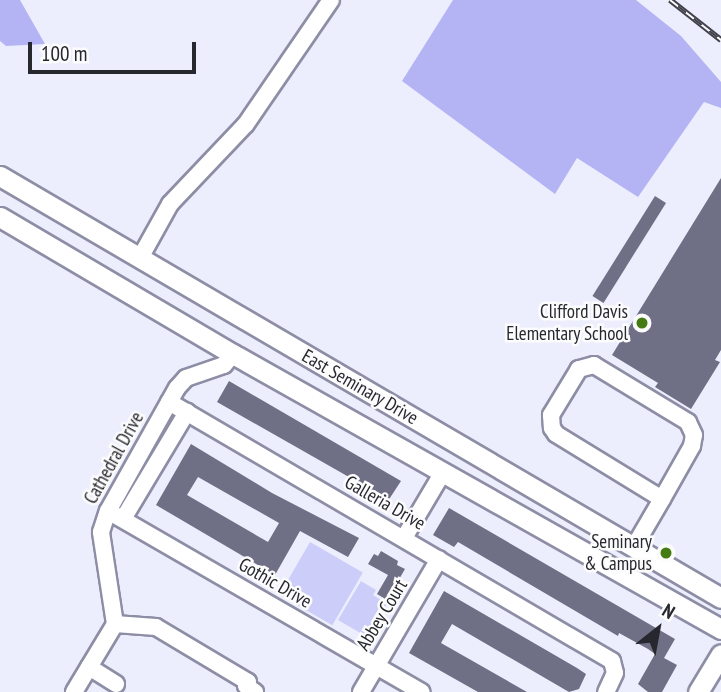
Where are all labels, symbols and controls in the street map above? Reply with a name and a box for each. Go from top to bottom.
scale bar [32,28,200,72]
text: 100 m [41,40,87,67]
place label: Clifford Davis Elementary School [506,301,628,345]
marker: Clifford Davis Elementary School [634,315,650,331]
street label: East Seminary Drive [298,344,422,430]
street label: Cathedral Drive [79,408,149,508]
street label: Galleria Drive [341,471,429,535]
place label: Seminary & Campus [584,531,652,575]
marker: Seminary & Campus [658,545,674,561]
street label: Gothic Drive [234,553,316,613]
street label: Abbey Court [352,575,412,655]
north arrow [623,594,693,664]
text: N [658,598,679,624]

